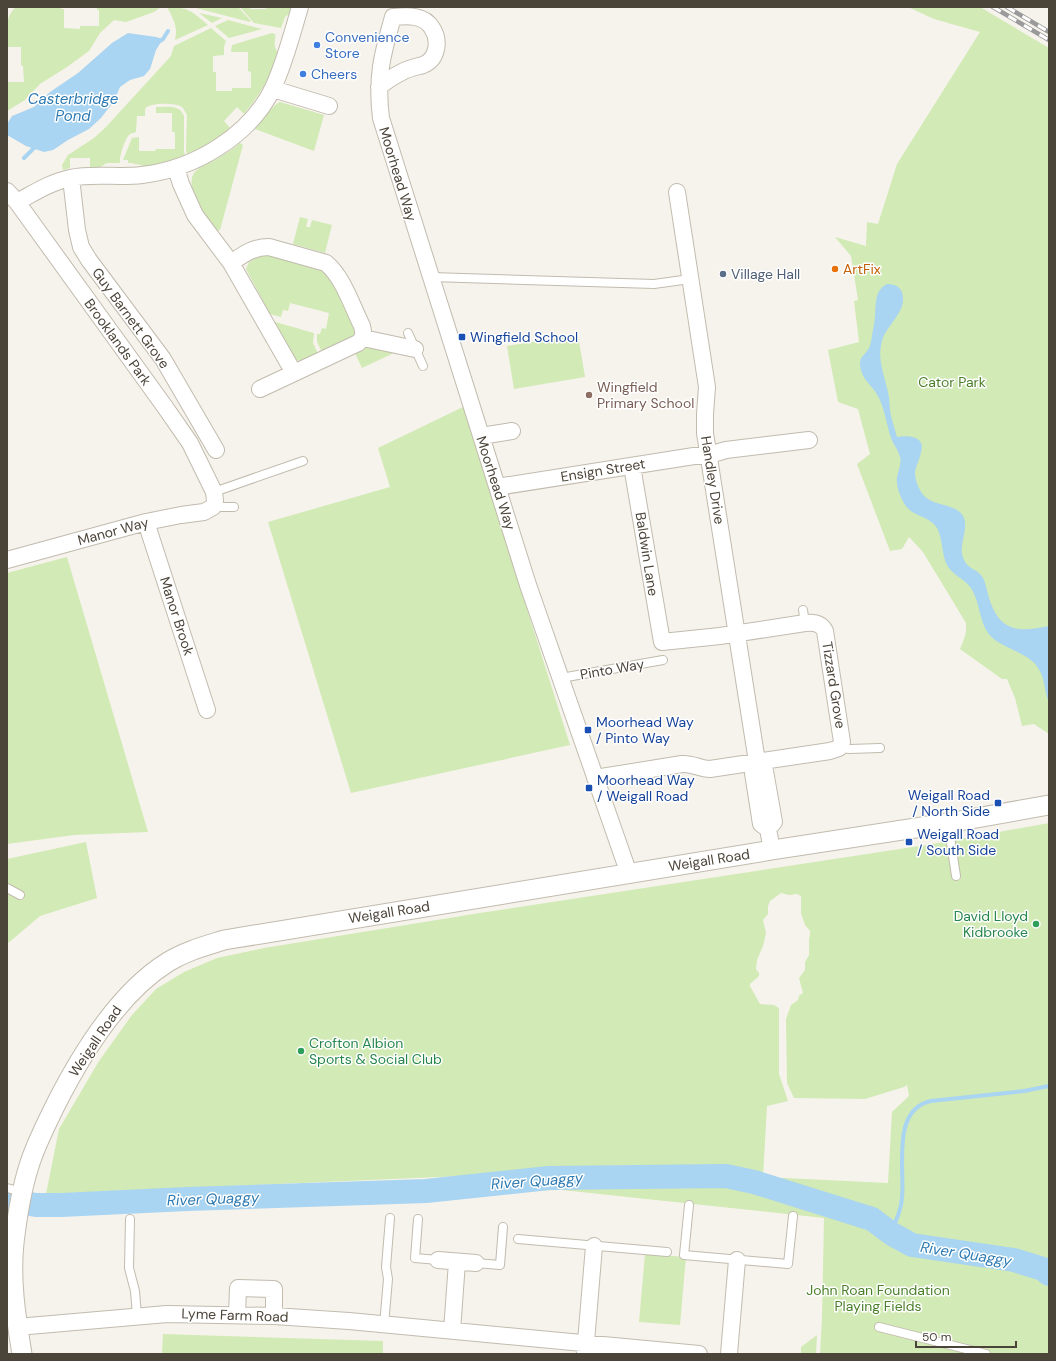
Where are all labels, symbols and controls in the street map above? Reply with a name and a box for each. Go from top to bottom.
place label: Convenience Store [325,28,410,62]
marker: Convenience Store [312,40,322,50]
place label: Cheers [311,65,357,83]
marker: Cheers [298,69,308,79]
water label: Casterbridge Pond [28,89,119,126]
street label: Moorhead Way [375,125,421,224]
place label: ArtFix [843,260,881,278]
street label: Guy Barnett Grove [88,264,174,372]
marker: ArtFix [830,264,840,274]
place label: Village Hall [731,265,800,283]
marker: Village Hall [718,269,728,279]
street label: Brooklands Park [80,295,156,389]
place label: Wingfield School [470,328,578,346]
marker: Wingfield School [457,332,467,342]
park label: Cator Park [918,373,986,391]
place label: Wingfield Primary School [597,378,694,412]
marker: Wingfield Primary School [584,390,594,400]
street label: Moorhead Way [472,434,520,532]
street label: Handley Drive [697,434,729,526]
street label: Ensign Street [559,454,647,486]
street label: Baldwin Lane [631,511,663,597]
street label: Manor Way [76,513,151,549]
street label: Manor Brook [156,574,198,658]
street label: Tizzard Grove [818,640,850,730]
street label: Pinto Way [578,654,646,683]
place label: Moorhead Way / Pinto Way [596,713,694,747]
marker: Moorhead Way / Pinto Way [583,725,593,735]
place label: Moorhead Way / Weigall Road [597,771,695,805]
marker: Moorhead Way / Weigall Road [584,783,594,793]
place label: Weigall Road / North Side [908,786,990,820]
marker: Weigall Road / North Side [993,798,1003,808]
place label: Weigall Road / South Side [917,825,999,859]
marker: Weigall Road / South Side [904,837,914,847]
street label: Weigall Road [667,845,751,875]
street label: Weigall Road [347,897,431,927]
place label: David Lloyd Kidbrooke [954,907,1028,941]
marker: David Lloyd Kidbrooke [1031,919,1041,929]
street label: Weigall Road [65,1002,125,1080]
place label: Crofton Albion Sports & Social Club [309,1034,442,1068]
marker: Crofton Albion Sports & Social Club [296,1046,306,1056]
water label: River Quaggy [490,1168,584,1194]
water label: River Quaggy [167,1187,260,1211]
water label: River Quaggy [919,1237,1014,1271]
park label: John Roan Foundation Playing Fields [806,1281,950,1315]
street label: Lyme Farm Road [181,1304,289,1326]
scale bar [916,1323,1016,1349]
text: 50 m [922,1329,951,1345]

